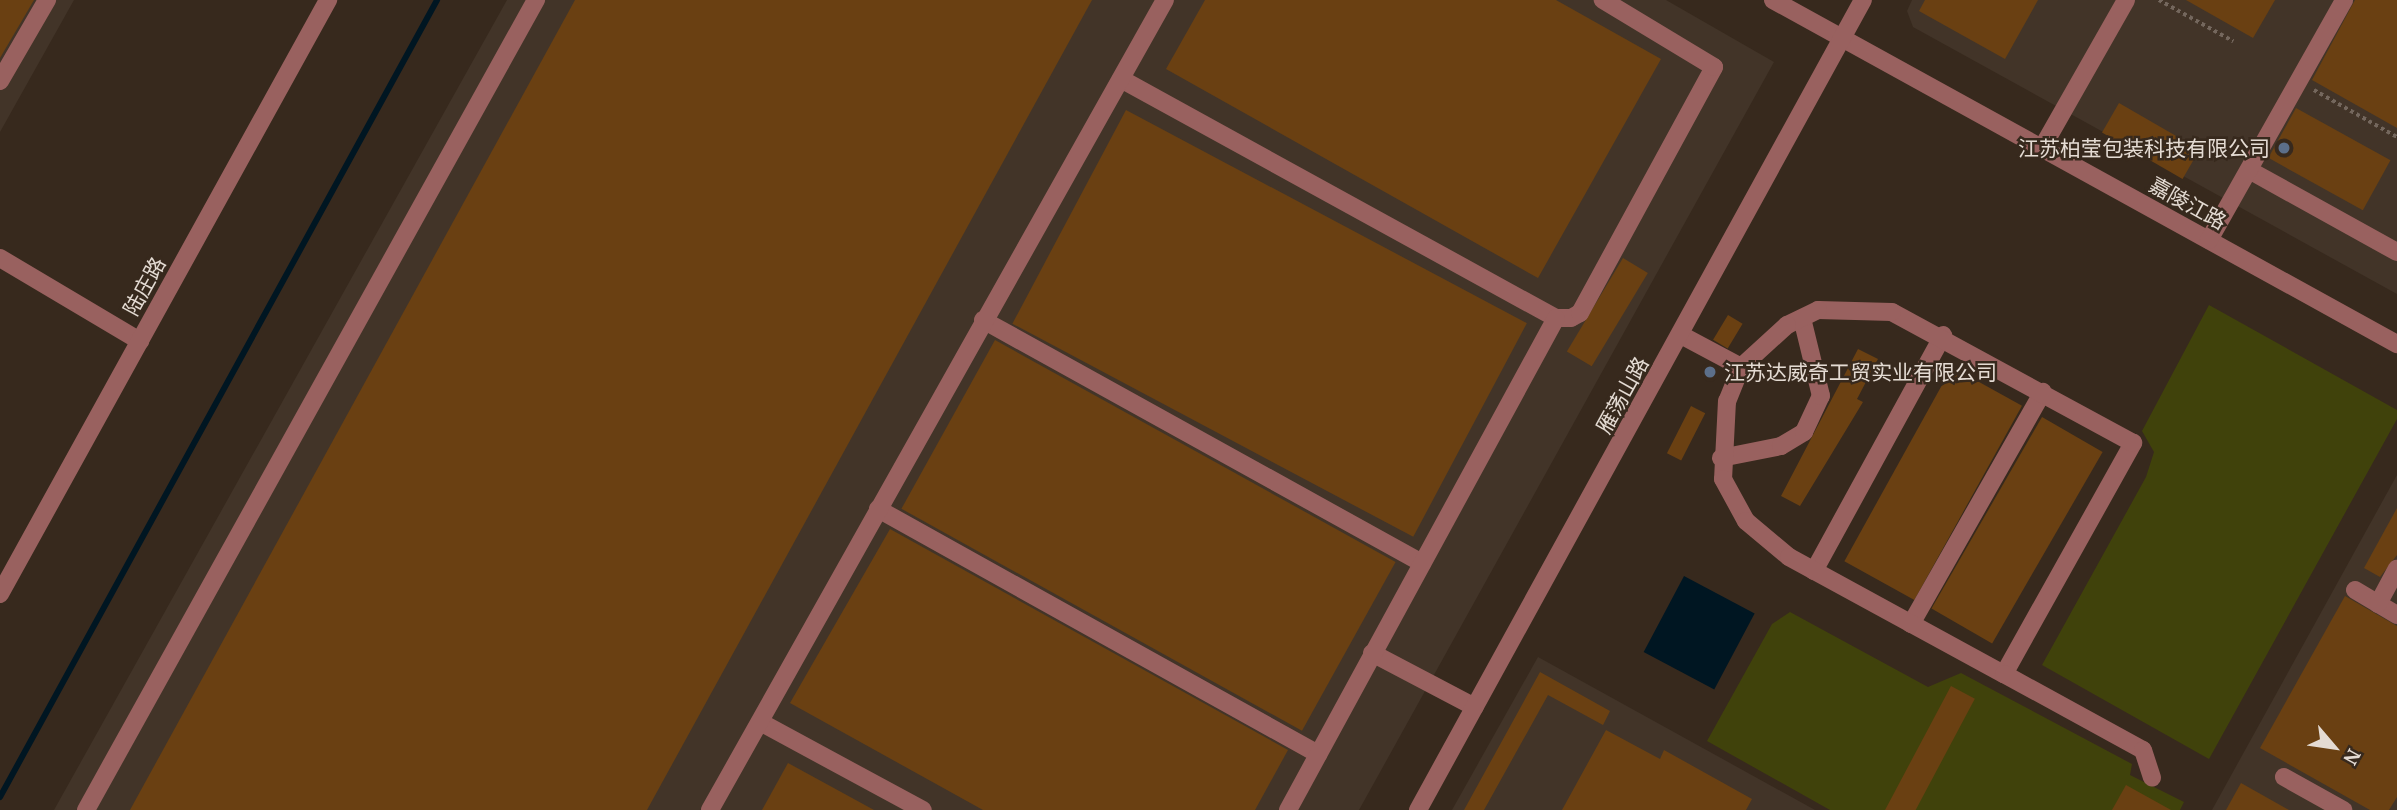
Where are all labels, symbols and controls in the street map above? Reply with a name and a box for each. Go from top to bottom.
place label: 江苏柏莹包装科技有限公司 [2018,135,2270,161]
marker: 江苏柏莹包装科技有限公司 [2276,140,2292,156]
street label: 嘉陵江路 [2145,172,2231,234]
street label: 陆庄路 [118,252,170,320]
street label: 雁荡山路 [1591,352,1653,438]
place label: 江苏达威奇工贸实业有限公司 [1724,359,1997,385]
marker: 江苏达威奇工贸实业有限公司 [1702,364,1718,380]
north arrow [2299,712,2369,782]
text: N [2338,745,2367,770]

